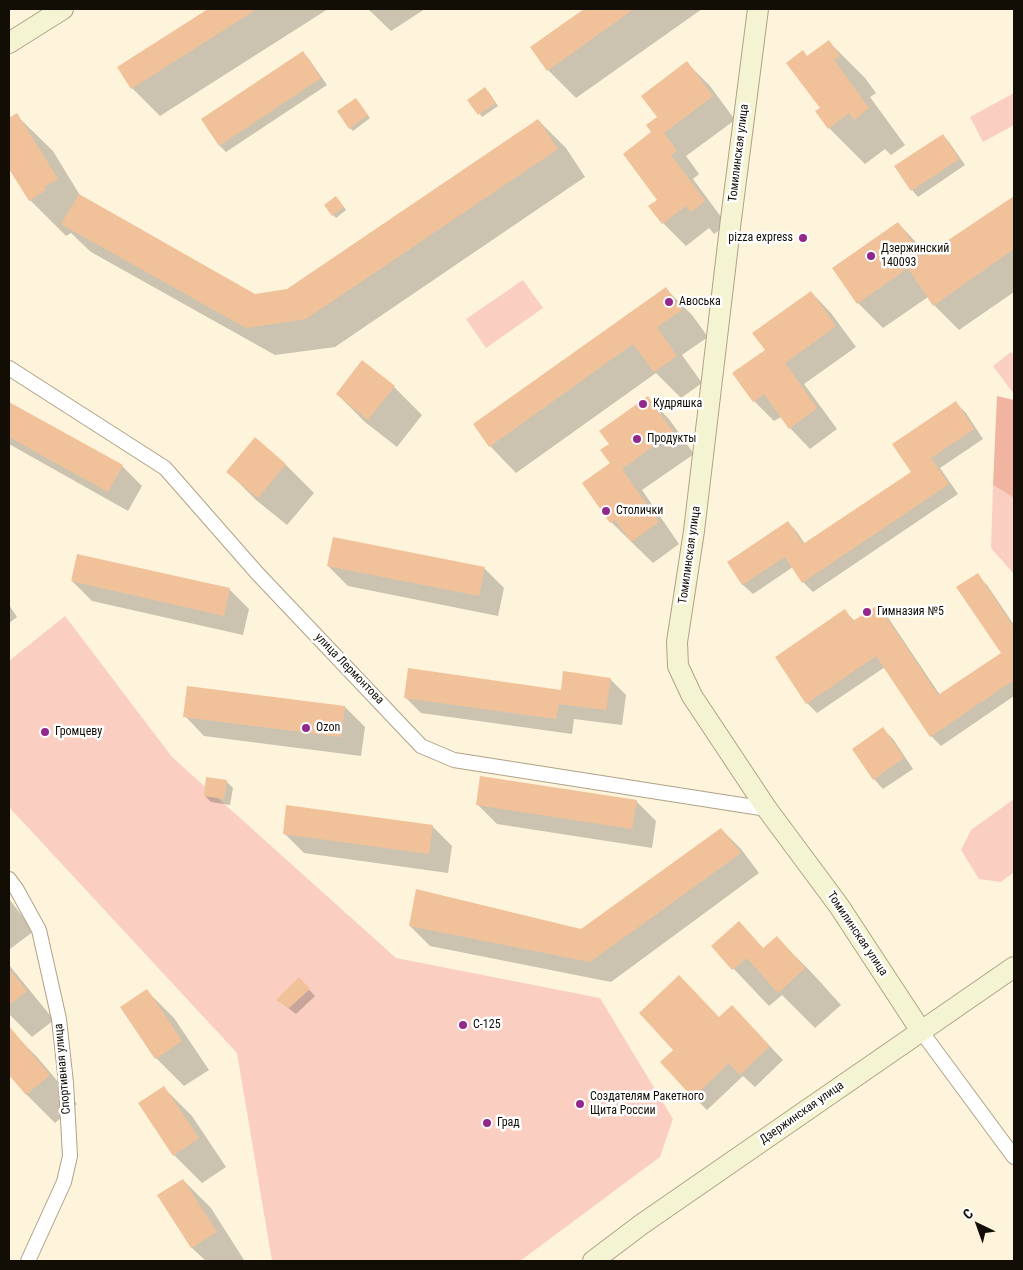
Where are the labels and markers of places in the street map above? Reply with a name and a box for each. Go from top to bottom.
place label: pizza express [728,231,793,245]
marker: pizza express [797,232,809,244]
place label: Дзержинский 140093 [881,242,949,270]
marker: Дзержинский 140093 [865,250,877,262]
place label: Авоська [679,295,721,309]
marker: Авоська [663,296,675,308]
place label: Кудряшка [653,397,702,411]
marker: Кудряшка [637,398,649,410]
place label: Продукты [647,432,696,446]
marker: Продукты [631,433,643,445]
place label: Столички [616,504,663,518]
marker: Столички [600,505,612,517]
place label: Гимназия №5 [877,605,944,619]
marker: Гимназия №5 [861,606,873,618]
place label: Ozon [316,721,340,735]
marker: Ozon [300,722,312,734]
place label: Громцеву [55,725,102,739]
marker: Громцеву [39,726,51,738]
place label: С-125 [473,1018,501,1032]
marker: С-125 [457,1019,469,1031]
place label: Создателям Ракетного Щита России [590,1090,704,1118]
marker: Создателям Ракетного Щита России [574,1098,586,1110]
place label: Град [497,1116,520,1130]
marker: Град [481,1117,493,1129]

